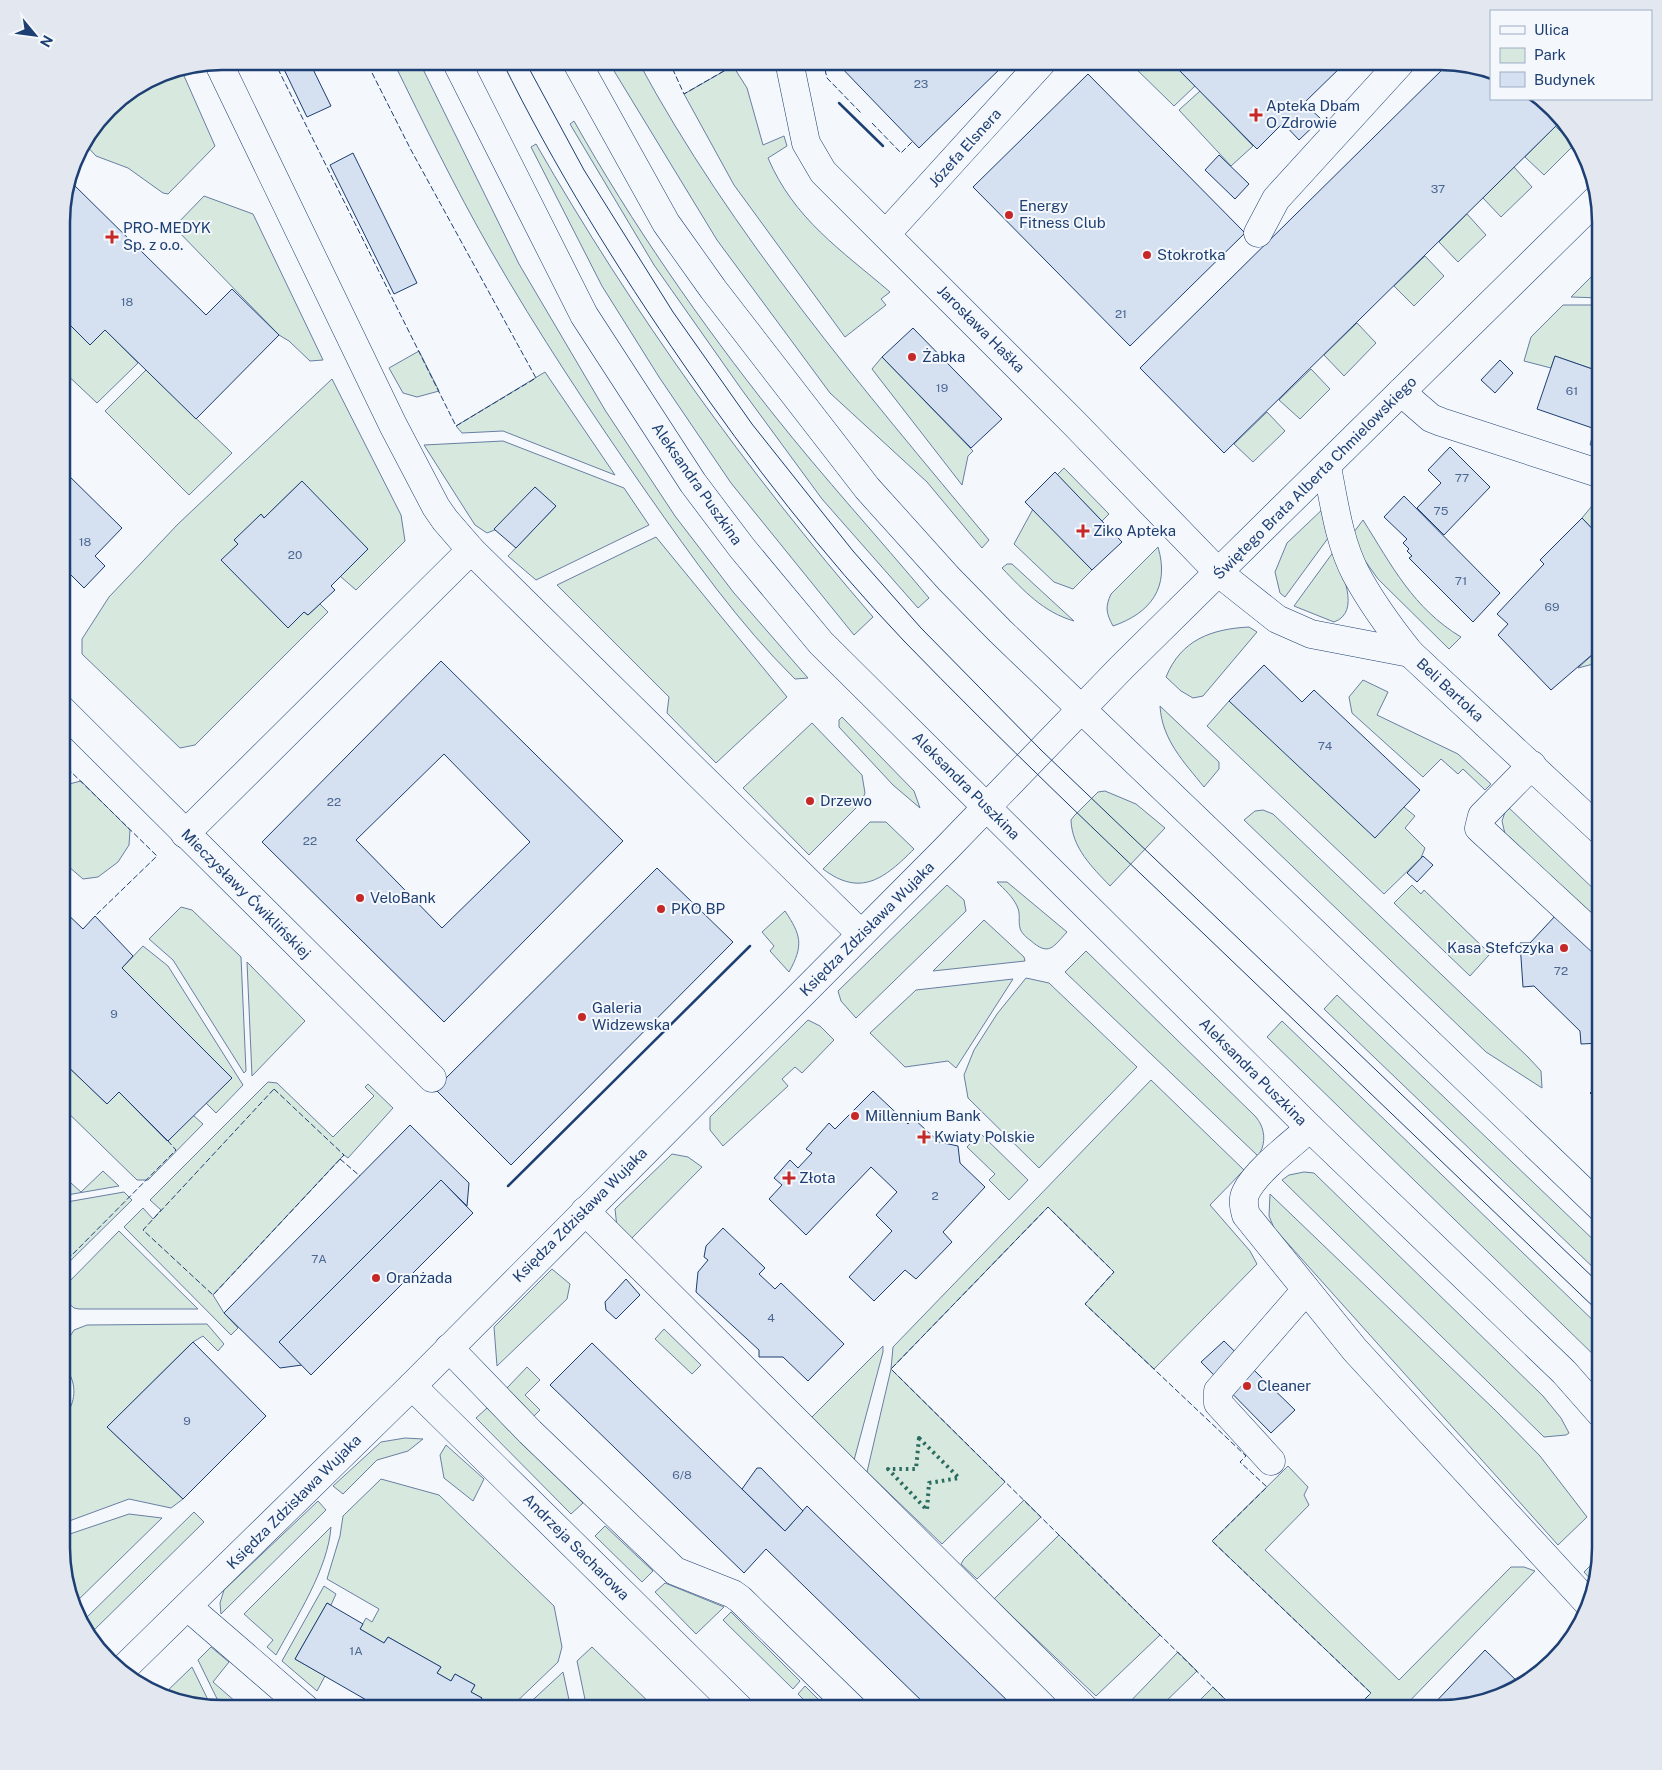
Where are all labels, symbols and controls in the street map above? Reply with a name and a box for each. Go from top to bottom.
north arrow [10,10,60,60]
legend [1490,10,1652,100]
text: Ulica [1534,21,1569,38]
text: N [37,33,56,50]
text: Park [1534,46,1566,63]
text: Budynek [1534,71,1595,88]
house number: 23 [914,77,928,91]
place label: Apteka Dbam O Zdrowie [1266,97,1360,131]
street label: Józefa Elsnera [925,105,1004,190]
marker: Apteka Dbam O Zdrowie [1250,109,1262,121]
house number: 37 [1431,182,1445,196]
place label: Energy Fitness Club [1019,197,1106,231]
marker: Energy Fitness Club [1003,209,1015,221]
place label: PRO-MEDYK Sp. z o.o. [123,219,211,253]
marker: PRO-MEDYK Sp. z o.o. [105,230,119,244]
place label: Stokrotka [1157,246,1226,263]
marker: Stokrotka [1141,249,1153,261]
street label: Jarosława Haška [934,282,1028,376]
house number: 18 [121,295,134,309]
house number: 21 [1115,307,1127,321]
place label: Żabka [922,347,965,365]
marker: Żabka [906,351,918,363]
street label: Świętego Brata Alberta Chmielowskiego [1209,372,1420,583]
house number: 19 [936,381,948,395]
house number: 61 [1566,384,1578,398]
street label: Aleksandra Puszkina [649,420,746,548]
house number: 77 [1455,471,1469,485]
house number: 75 [1434,504,1449,518]
place label: Ziko Apteka [1093,522,1176,539]
marker: Ziko Apteka [1077,525,1089,537]
house number: 18 [79,535,92,549]
house number: 20 [288,548,302,562]
house number: 71 [1455,574,1467,588]
house number: 69 [1545,600,1559,614]
street label: Beli Bartoka [1413,654,1487,725]
street label: Aleksandra Puszkina [909,728,1024,843]
house number: 74 [1318,739,1333,753]
place label: Drzewo [820,792,872,809]
house number: 22 [327,795,341,809]
marker: Drzewo [804,795,816,807]
street label: Mieczysławy Ćwiklińskiej [178,825,315,962]
house number: 22 [303,834,317,848]
street label: Księdza Zdzisława Wujaka [796,858,937,999]
place label: VeloBank [370,889,436,906]
marker: VeloBank [354,892,366,904]
place label: PKO BP [671,900,726,917]
marker: PKO BP [655,903,667,915]
place label: Kasa Stefczyka [1447,939,1554,956]
marker: Kasa Stefczyka [1558,942,1570,954]
house number: 72 [1554,964,1568,978]
place label: Galeria Widzewska [592,999,670,1033]
house number: 9 [110,1007,118,1021]
marker: Galeria Widzewska [576,1011,588,1023]
street label: Aleksandra Puszkina [1196,1014,1311,1129]
place label: Millennium Bank [865,1107,981,1124]
marker: Millennium Bank [849,1110,861,1122]
place label: Kwiaty Polskie [934,1128,1035,1145]
marker: Kwiaty Polskie [918,1131,930,1143]
street label: Księdza Zdzisława Wujaka [509,1144,650,1285]
place label: Złota [799,1169,835,1186]
marker: Złota [783,1172,795,1184]
house number: 2 [931,1189,939,1203]
house number: 7A [311,1252,327,1266]
place label: Oranżada [386,1269,452,1286]
marker: Oranżada [370,1272,382,1284]
house number: 4 [767,1311,775,1325]
place label: Cleaner [1257,1377,1311,1394]
marker: Cleaner [1241,1380,1253,1392]
house number: 9 [183,1414,191,1428]
street label: Księdza Zdzisława Wujaka [223,1431,364,1572]
house number: 6/8 [672,1468,692,1482]
street label: Andrzeja Sacharowa [520,1490,633,1603]
house number: 1A [349,1644,363,1658]

